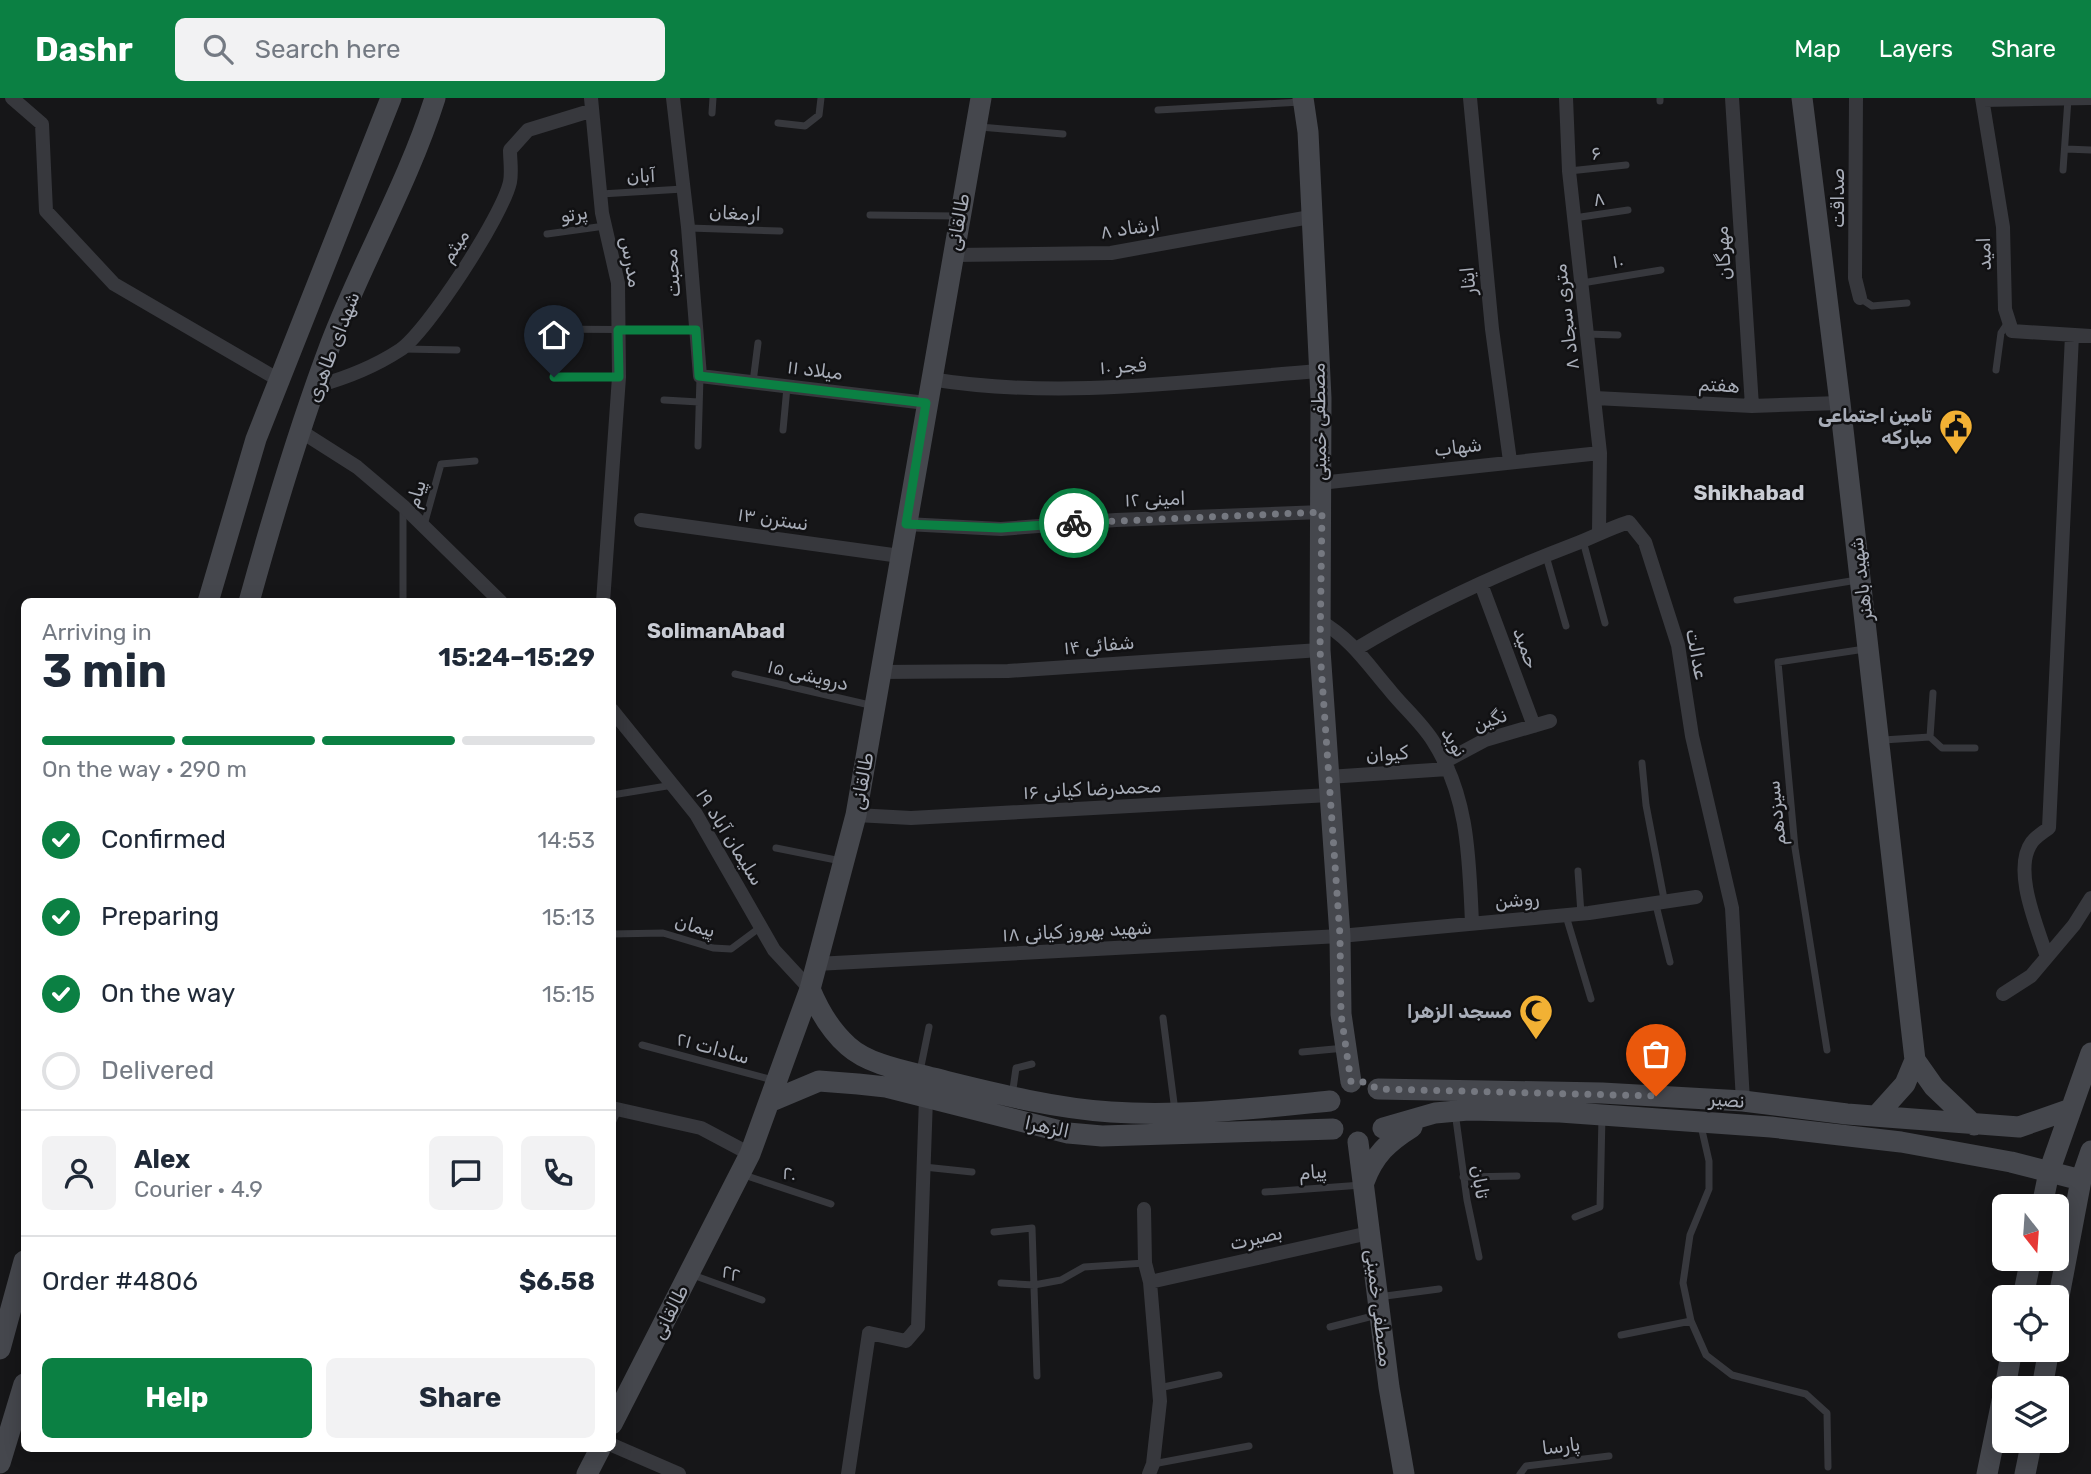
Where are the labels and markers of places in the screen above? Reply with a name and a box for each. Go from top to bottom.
pin [524,305,584,377]
place label: تامین اجتماعی مبارکه [1818,404,1933,449]
public building icon: تامین اجتماعی مبارکه [1937,407,1975,456]
mosque icon: مسجد الزهرا [1517,992,1555,1041]
place label: مسجد الزهرا [1407,1000,1512,1023]
pin [1626,1024,1686,1096]

